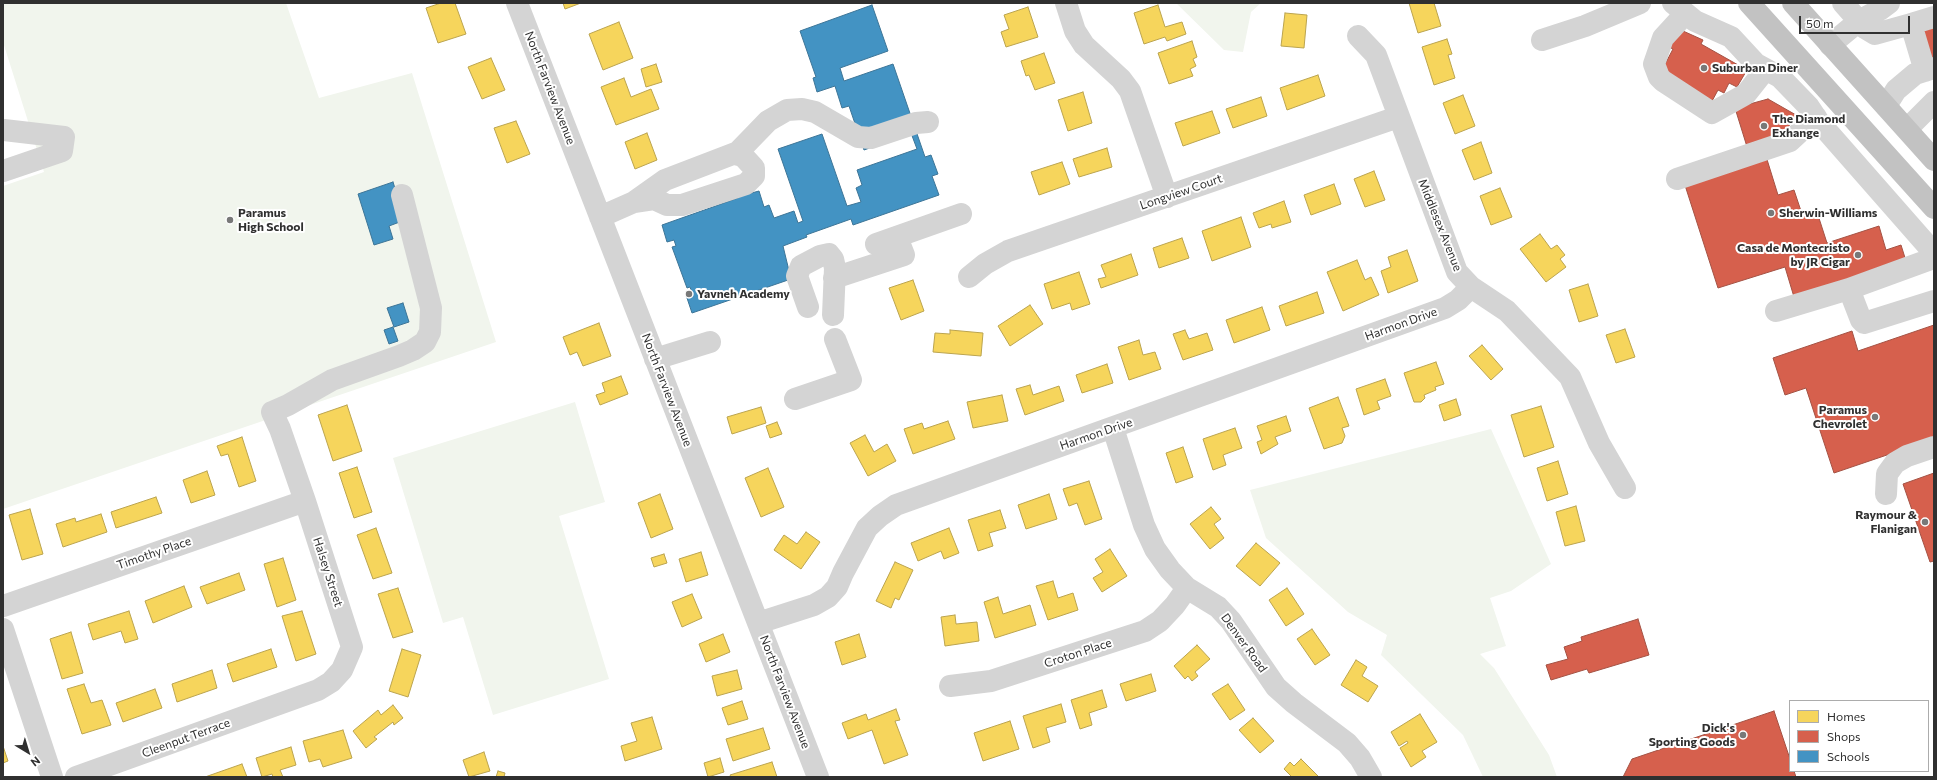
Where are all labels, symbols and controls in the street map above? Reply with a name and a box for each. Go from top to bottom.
scale bar [1801,8,1912,34]
text: 50 m [1806,16,1834,30]
street label: North Farview Avenue [522,29,578,147]
place label: Suburban Diner [1712,61,1798,75]
marker: Suburban Diner [1699,63,1709,73]
place label: The Diamond Exhange [1772,112,1845,140]
marker: The Diamond Exhange [1759,121,1769,131]
street label: Longview Court [1138,171,1224,213]
street label: Middlesex Avenue [1415,177,1465,273]
place label: Paramus High School [238,206,304,234]
place label: Sherwin-Williams [1779,206,1877,220]
marker: Sherwin-Williams [1766,208,1776,218]
marker: Paramus High School [225,215,235,225]
place label: Casa de Montecristo by JR Cigar [1737,241,1850,269]
marker: Casa de Montecristo by JR Cigar [1853,250,1863,260]
place label: Yavneh Academy [697,287,790,301]
marker: Yavneh Academy [684,289,694,299]
street label: Harmon Drive [1363,304,1439,344]
street label: North Farview Avenue [639,331,695,449]
place label: Paramus Chevrolet [1813,403,1867,431]
marker: Paramus Chevrolet [1870,412,1880,422]
street label: Harmon Drive [1058,415,1134,453]
place label: Raymour & Flanigan [1855,508,1917,536]
marker: Raymour & Flanigan [1920,517,1930,527]
street label: Timothy Place [115,534,193,572]
street label: Halsey Street [310,535,346,609]
street label: Denver Road [1218,611,1270,675]
street label: North Farview Avenue [757,633,813,751]
street label: Croton Place [1042,635,1114,671]
legend [1789,700,1929,772]
text: Homes [1827,709,1865,723]
street label: Cleenput Terrace [140,715,232,761]
place label: Dick's Sporting Goods [1649,721,1735,749]
text: Shops [1827,729,1861,743]
marker: Dick's Sporting Goods [1738,730,1748,740]
north arrow [8,732,48,772]
text: Schools [1827,749,1870,763]
text: N [28,754,43,770]

